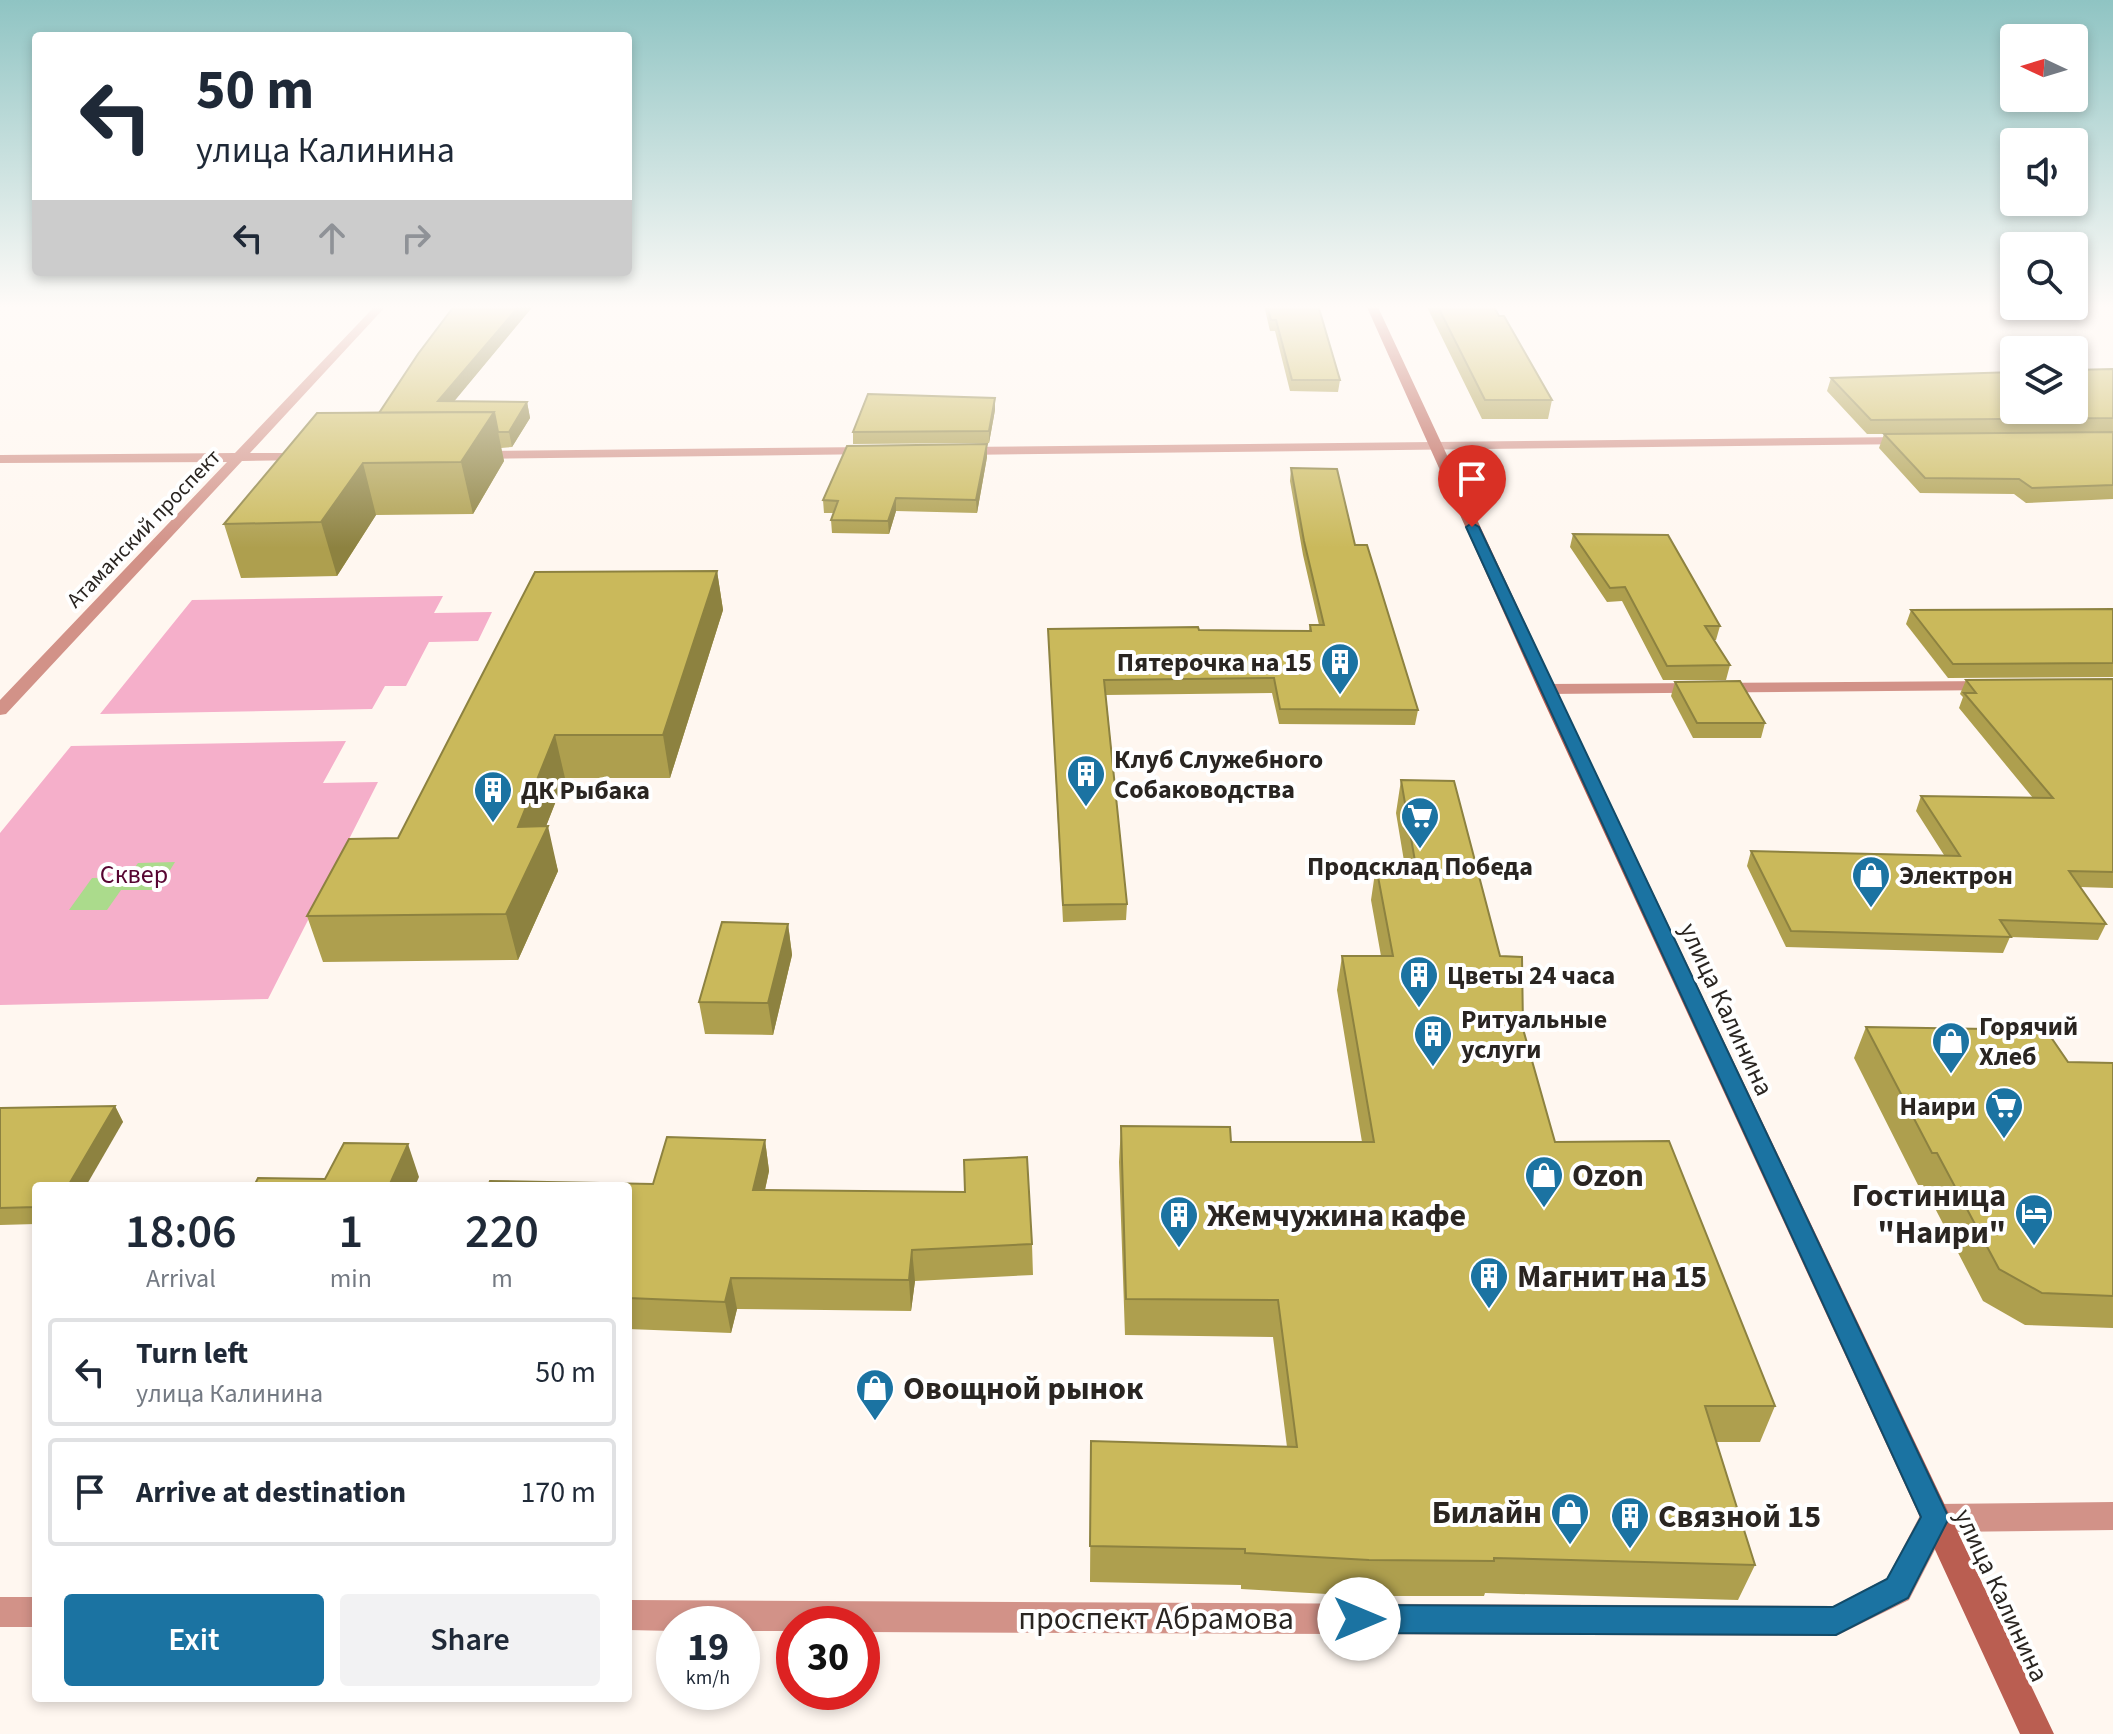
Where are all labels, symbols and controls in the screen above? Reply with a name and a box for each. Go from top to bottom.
north arrow [2000,24,2088,112]
map controls [2000,24,2088,424]
text: 50 m [196,51,314,130]
icon: left [64,64,168,168]
text: улица Калинина [196,125,455,176]
button: sound [2000,128,2088,216]
icon: left [226,216,270,260]
icon: ahead [310,216,354,260]
icon: right [394,216,438,260]
button: search [2000,232,2088,320]
button: layers [2000,336,2088,424]
street label: Атаманский проспект [59,442,228,615]
pin [1438,445,1506,527]
icon: arrive [1450,457,1494,501]
building icon: Пятерочка на 15 [1319,641,1361,696]
place label: Пятерочка на 15 [1117,644,1312,681]
place label: Клуб Служебного Собаководства [1114,741,1323,808]
building icon: Клуб Служебного Собаководства [1065,753,1107,808]
building icon: ДК Рыбака [472,769,514,824]
place label: ДК Рыбака [521,772,650,809]
supermarket icon: Продсклад Победа [1399,795,1441,850]
place label: Продсклад Победа [1307,848,1533,885]
shop icon: Электрон [1850,854,1892,909]
park label: Сквер [100,856,168,893]
place label: Электрон [1899,857,2013,894]
street label: улица Калинина [1670,917,1783,1102]
building icon: Цветы 24 часа [1398,954,1440,1009]
place label: Цветы 24 часа [1447,957,1615,994]
place label: Ритуальные услуги [1461,1001,1607,1068]
place label: Горячий Хлеб [1979,1008,2078,1075]
building icon: Ритуальные услуги [1412,1013,1454,1068]
shop icon: Горячий Хлеб [1930,1020,1972,1075]
supermarket icon: Наири [1983,1085,2025,1140]
place label: Наири [1900,1088,1976,1125]
place label: Ozon [1572,1153,1644,1199]
shop icon: Ozon [1523,1154,1565,1209]
place label: Гостиница "Наири" [1852,1173,2006,1256]
hotel icon: Гостиница "Наири" [2013,1192,2055,1247]
place label: Жемчужина кафе [1207,1193,1466,1239]
building icon: Жемчужина кафе [1158,1194,1200,1249]
text: 18:06 [125,1198,237,1266]
text: 1 [339,1198,363,1266]
text: 220 [465,1198,539,1266]
place label: Магнит на 15 [1517,1254,1707,1300]
building icon: Магнит на 15 [1468,1255,1510,1310]
text: Arrival [146,1260,216,1297]
text: min [330,1260,372,1297]
text: m [491,1260,513,1297]
text: Turn left [136,1332,248,1375]
icon: left [68,1350,112,1394]
text: 50 m [535,1351,596,1394]
place label: Овощной рынок [903,1366,1144,1412]
shop icon: Овощной рынок [854,1367,896,1422]
text: улица Калинина [136,1375,323,1412]
icon: arrive [68,1470,112,1514]
text: Arrive at destination [136,1471,406,1514]
text: 170 m [520,1471,596,1514]
place label: Билайн [1432,1490,1542,1536]
shop icon: Билайн [1549,1491,1591,1546]
place label: Связной 15 [1658,1494,1821,1540]
building icon: Связной 15 [1609,1495,1651,1550]
street label: улица Калинина [1945,1503,2058,1688]
position arrow [1317,1577,1401,1661]
button: Exit [64,1594,324,1686]
button: Share [340,1594,600,1686]
street label: проспект Абрамова [1018,1596,1294,1642]
speed limit sign: 30 [776,1606,880,1710]
text: 19 [687,1619,729,1676]
text: km/h [686,1664,730,1692]

